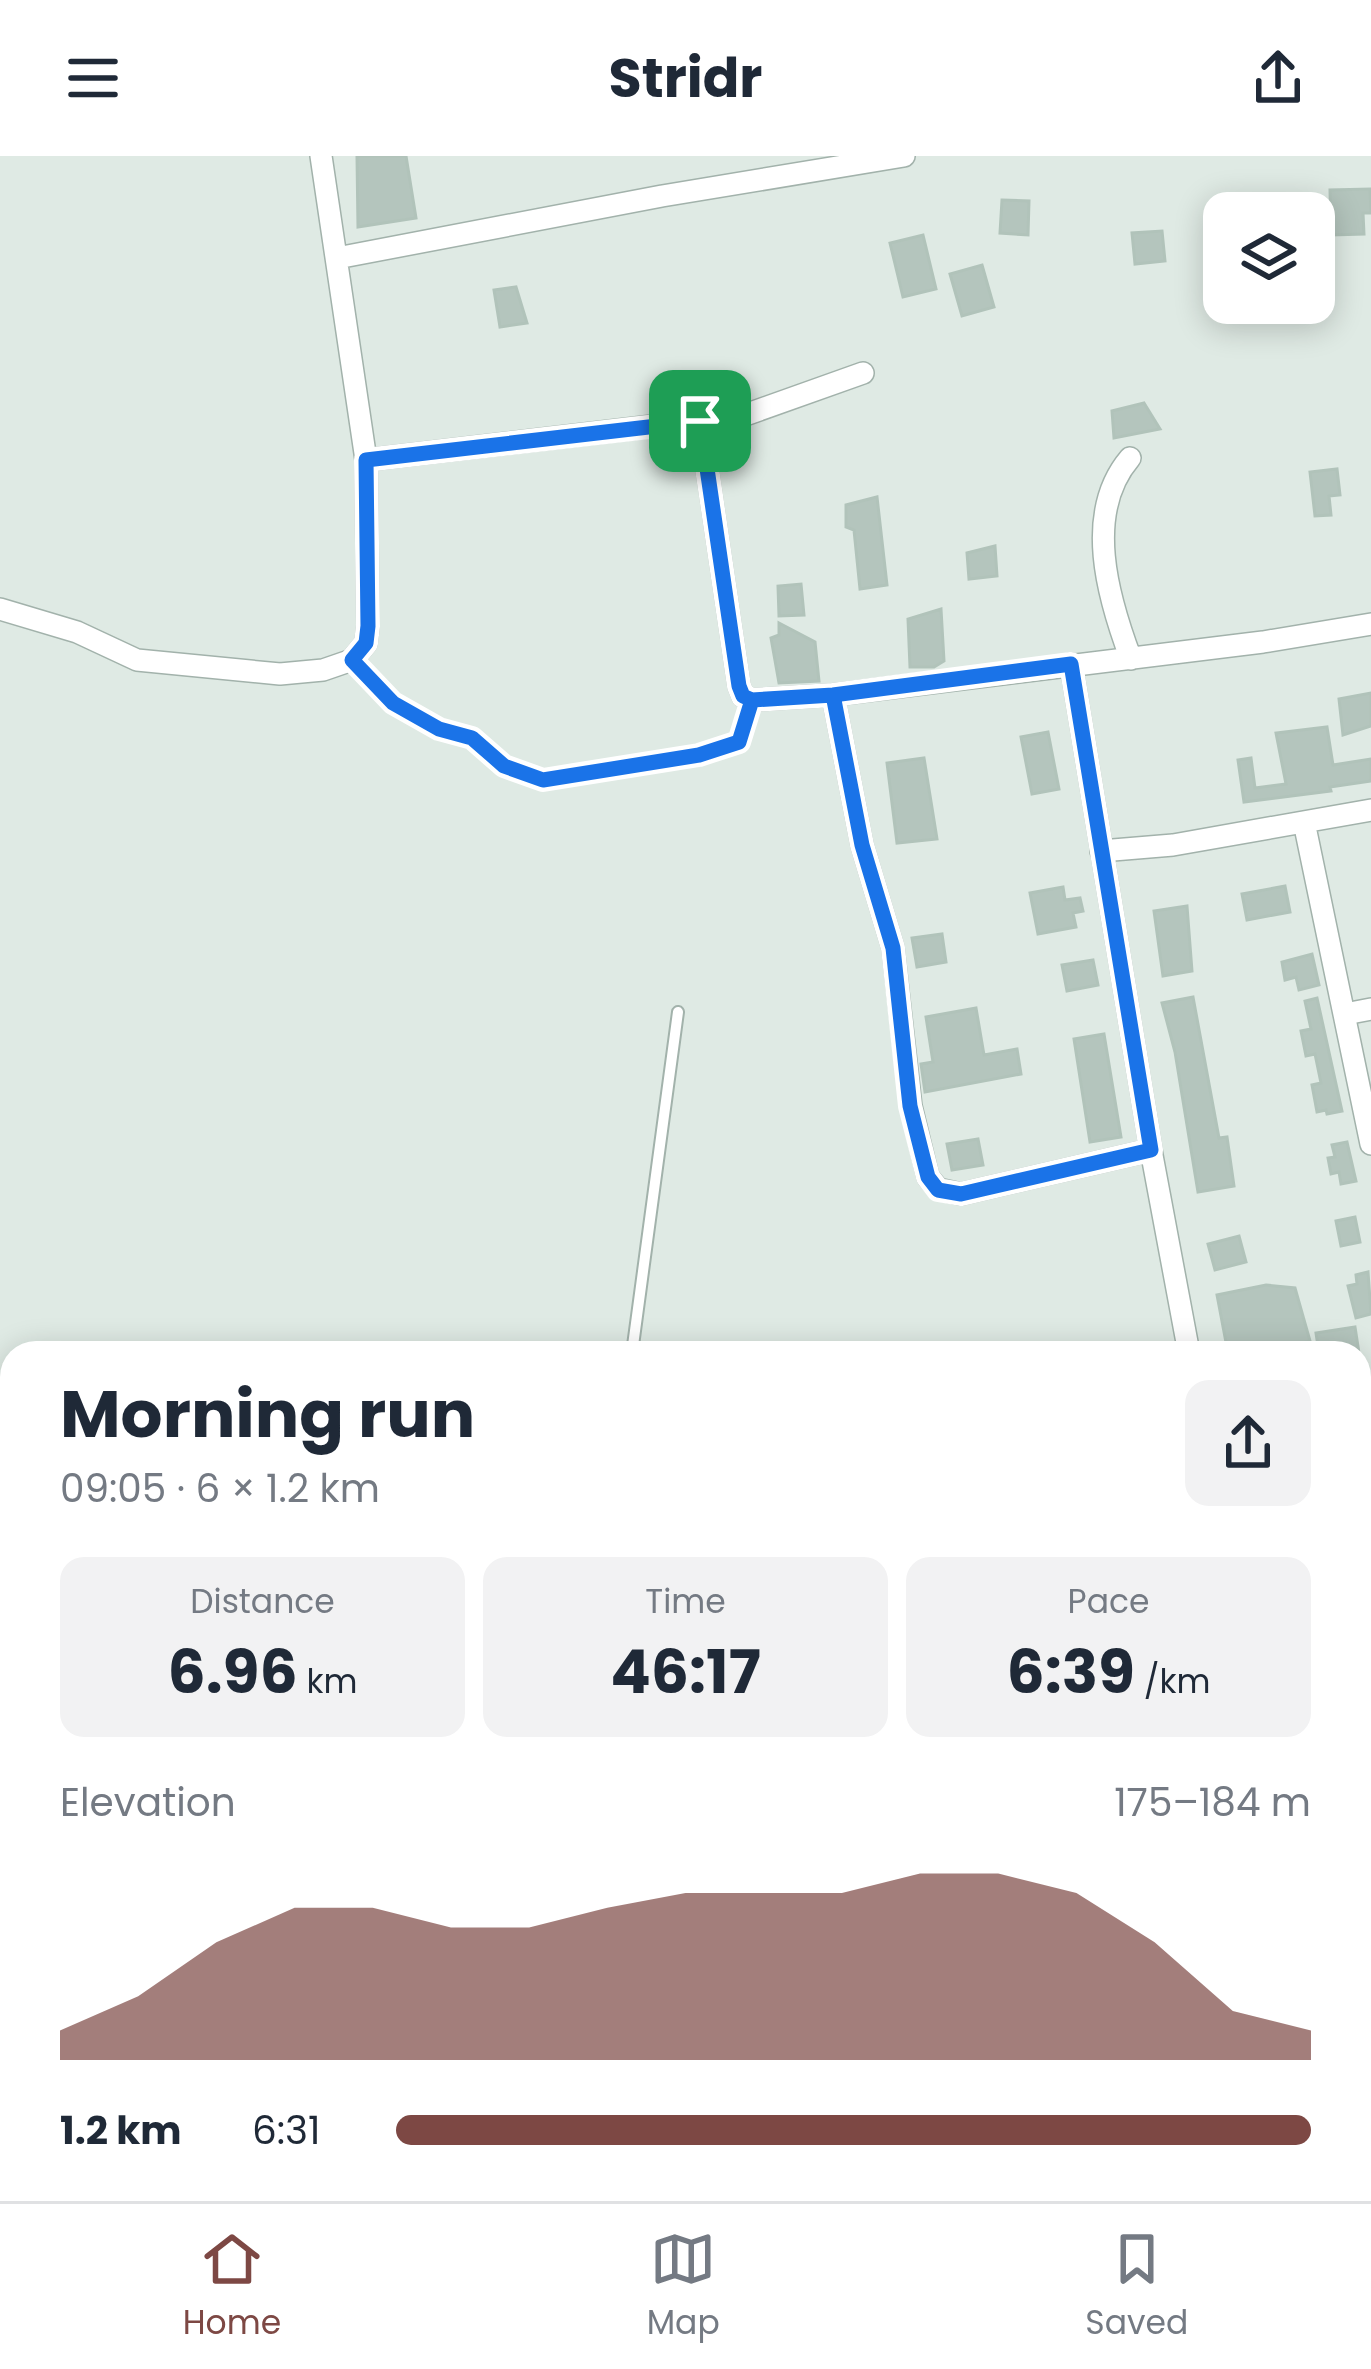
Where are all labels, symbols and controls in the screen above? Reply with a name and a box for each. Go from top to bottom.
text: Stridr [609,40,762,116]
icon: menu [60,45,126,111]
icon: share [1245,45,1311,111]
map controls [1203,192,1335,324]
button: layers [1203,192,1335,324]
pin [649,370,751,472]
icon: arrive [667,388,733,454]
text: Morning run [60,1368,475,1460]
button: share [1185,1380,1311,1506]
text: 09:05 · 6 × 1.2 km [60,1461,380,1516]
text: Distance [190,1578,335,1625]
text: Time [645,1578,726,1625]
text: Pace [1068,1578,1149,1625]
text: 6.96 [167,1630,298,1714]
text: 46:17 [610,1630,761,1714]
text: 6:39 [1007,1630,1135,1714]
text: km [298,1658,358,1705]
text: /km [1135,1658,1210,1705]
text: Elevation [60,1775,236,1830]
text: 175–184 m [1114,1775,1311,1830]
text: 1.2 km [60,2103,182,2158]
text: 6:31 [252,2103,321,2158]
tab: Home [183,2226,281,2348]
tab: Map [647,2226,720,2348]
tab: Saved [1085,2226,1188,2348]

